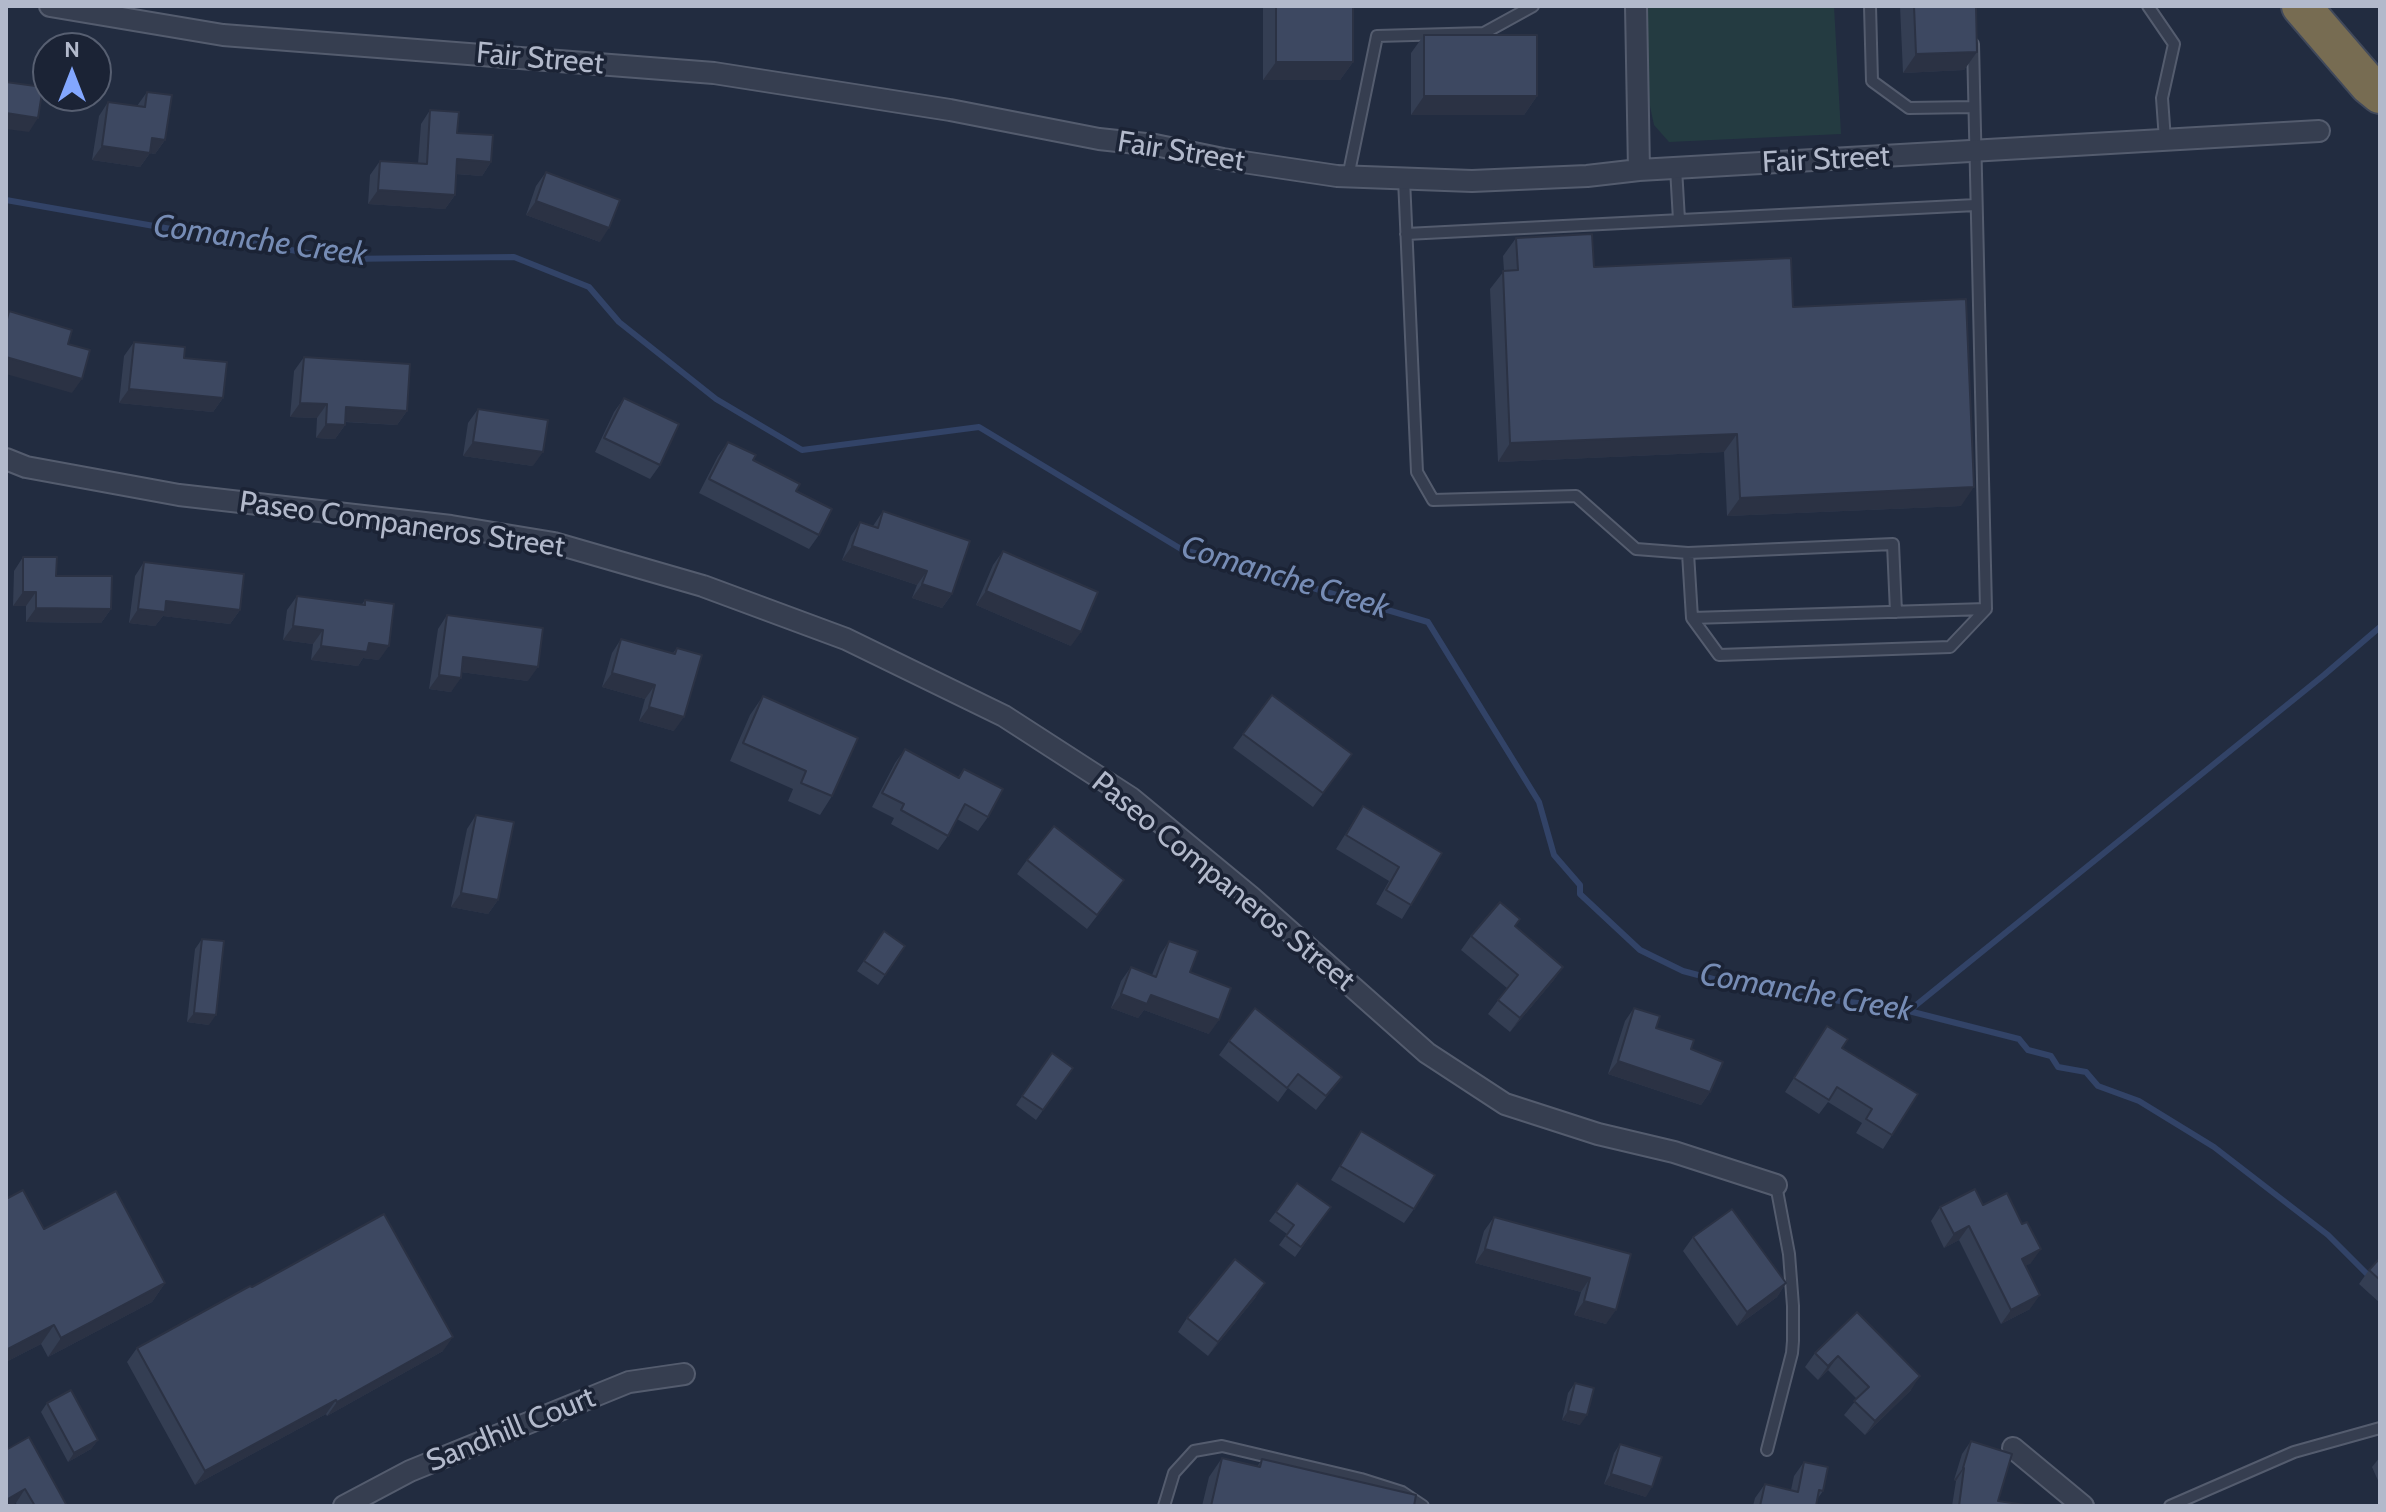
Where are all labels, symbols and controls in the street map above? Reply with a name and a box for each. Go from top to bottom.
north arrow [32,32,112,112]
street label: Fair Street [475,35,605,83]
text: N [64,36,80,63]
street label: Fair Street [1115,124,1247,180]
street label: Fair Street [1761,139,1891,181]
water label: Comanche Creek [151,207,369,275]
street label: Paseo Companeros Street [237,484,567,566]
water label: Comanche Creek [1177,528,1393,628]
street label: Paseo Companeros Street [1084,765,1362,999]
water label: Comanche Creek [1697,955,1915,1031]
street label: Sandhill Court [421,1380,601,1480]

